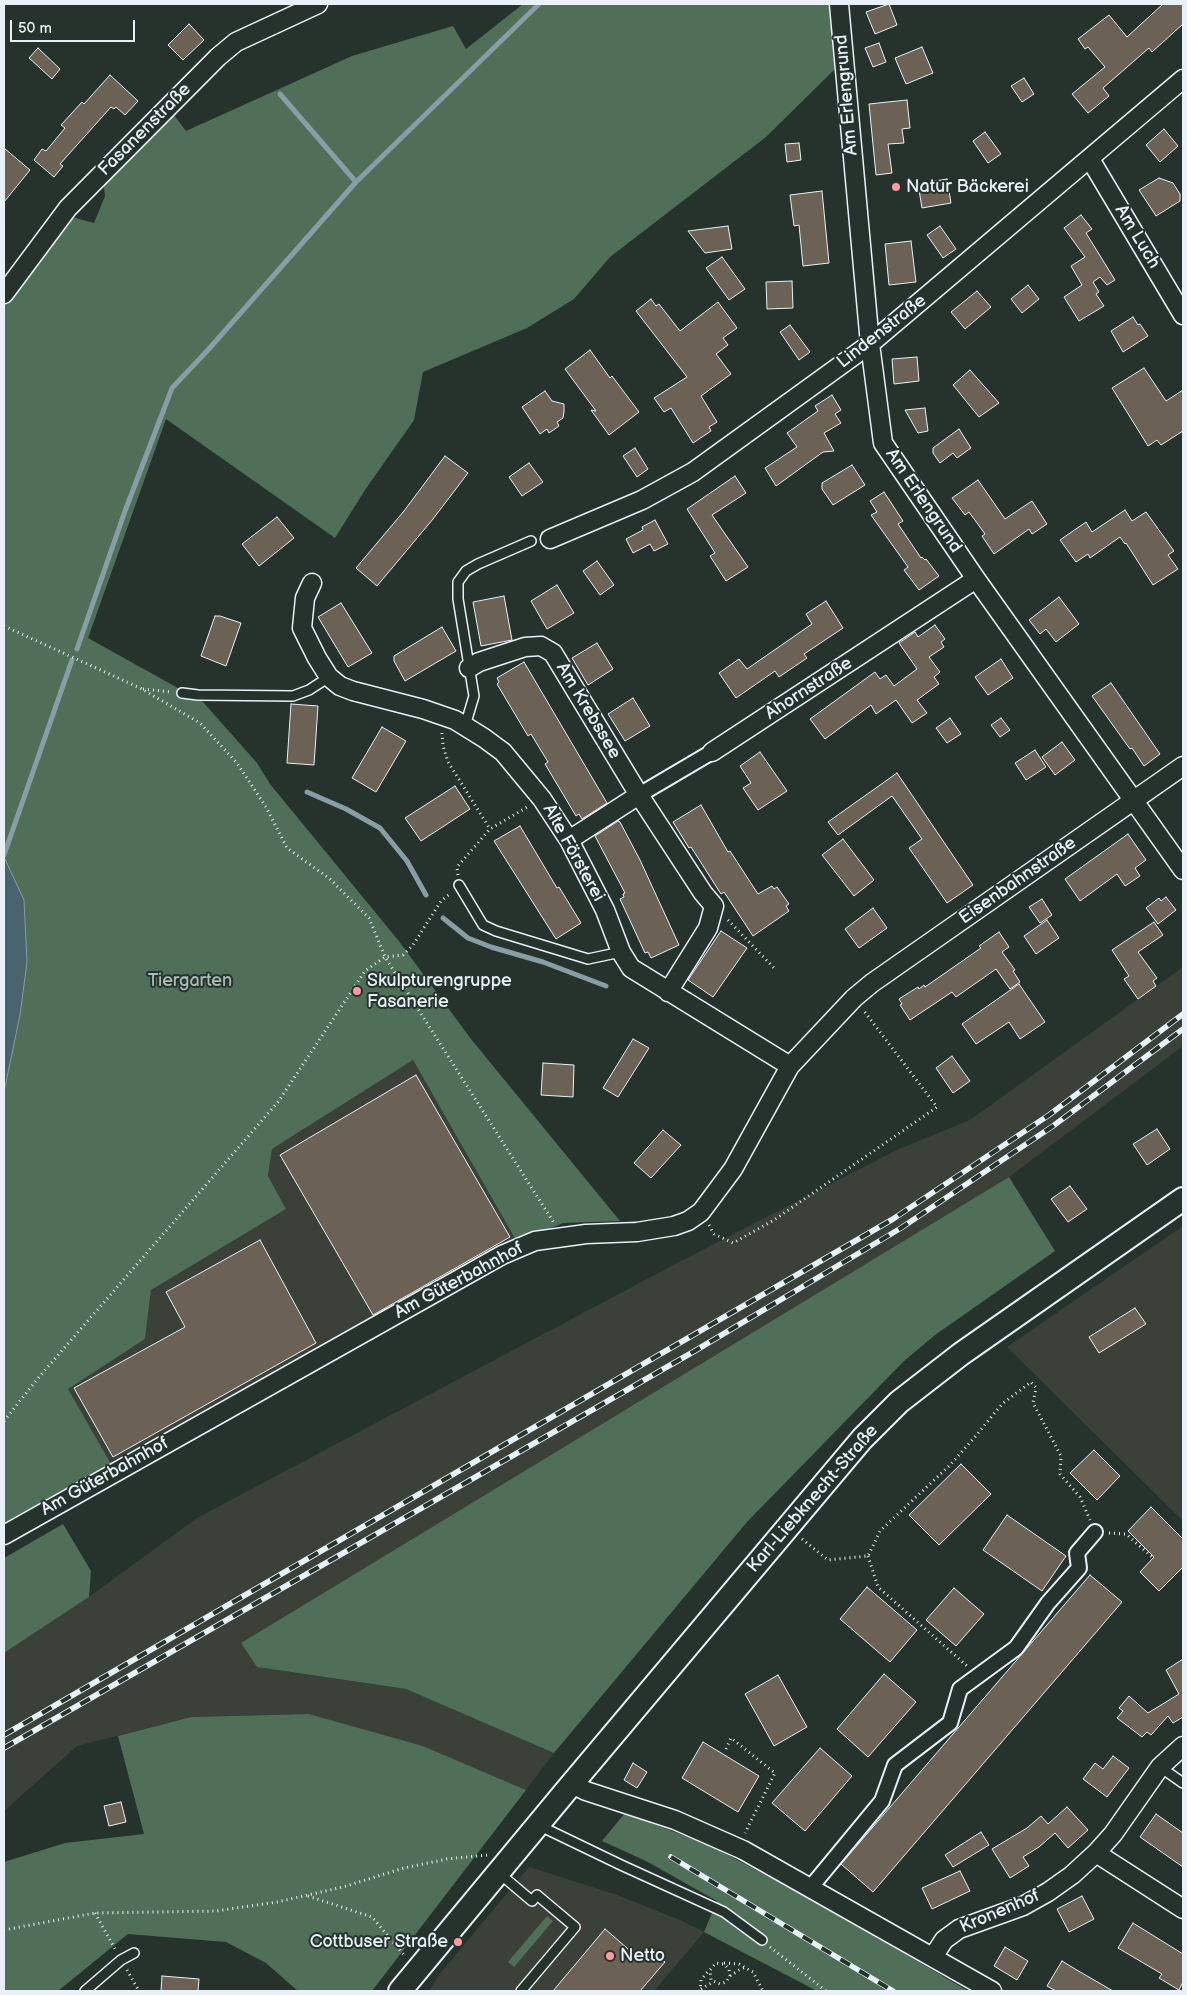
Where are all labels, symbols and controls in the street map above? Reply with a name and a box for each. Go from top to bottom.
scale bar [12,10,138,42]
text: 50 m [18,19,52,38]
street label: Am Erlengrund [831,34,863,156]
street label: Fasanenstraße [94,79,196,181]
place label: Natur Bäckerei [906,176,1029,198]
marker: Natur Bäckerei [890,181,902,193]
street label: Am Luch [1110,201,1164,273]
street label: Lindenstraße [833,290,931,374]
street label: Am Erlengrund [880,445,966,557]
street label: Ahornstraße [761,653,857,725]
street label: Am Krebssee [551,659,625,763]
street label: Alte Försterei [537,801,609,905]
street label: Eisenbahnstraße [955,833,1081,929]
park label: Tiergarten [148,970,232,992]
place label: Skulpturengruppe Fasanerie [367,970,512,1012]
marker: Skulpturengruppe Fasanerie [351,985,363,997]
street label: Am Güterbahnhof [391,1238,527,1324]
street label: Karl-Liebknecht-Straße [743,1421,883,1577]
street label: Am Güterbahnhof [37,1433,173,1521]
street label: Kronenhof [957,1886,1043,1938]
place label: Cottbuser Straße [310,1931,448,1953]
marker: Cottbuser Straße [452,1936,464,1948]
place label: Netto [620,1945,665,1967]
marker: Netto [604,1950,616,1962]

